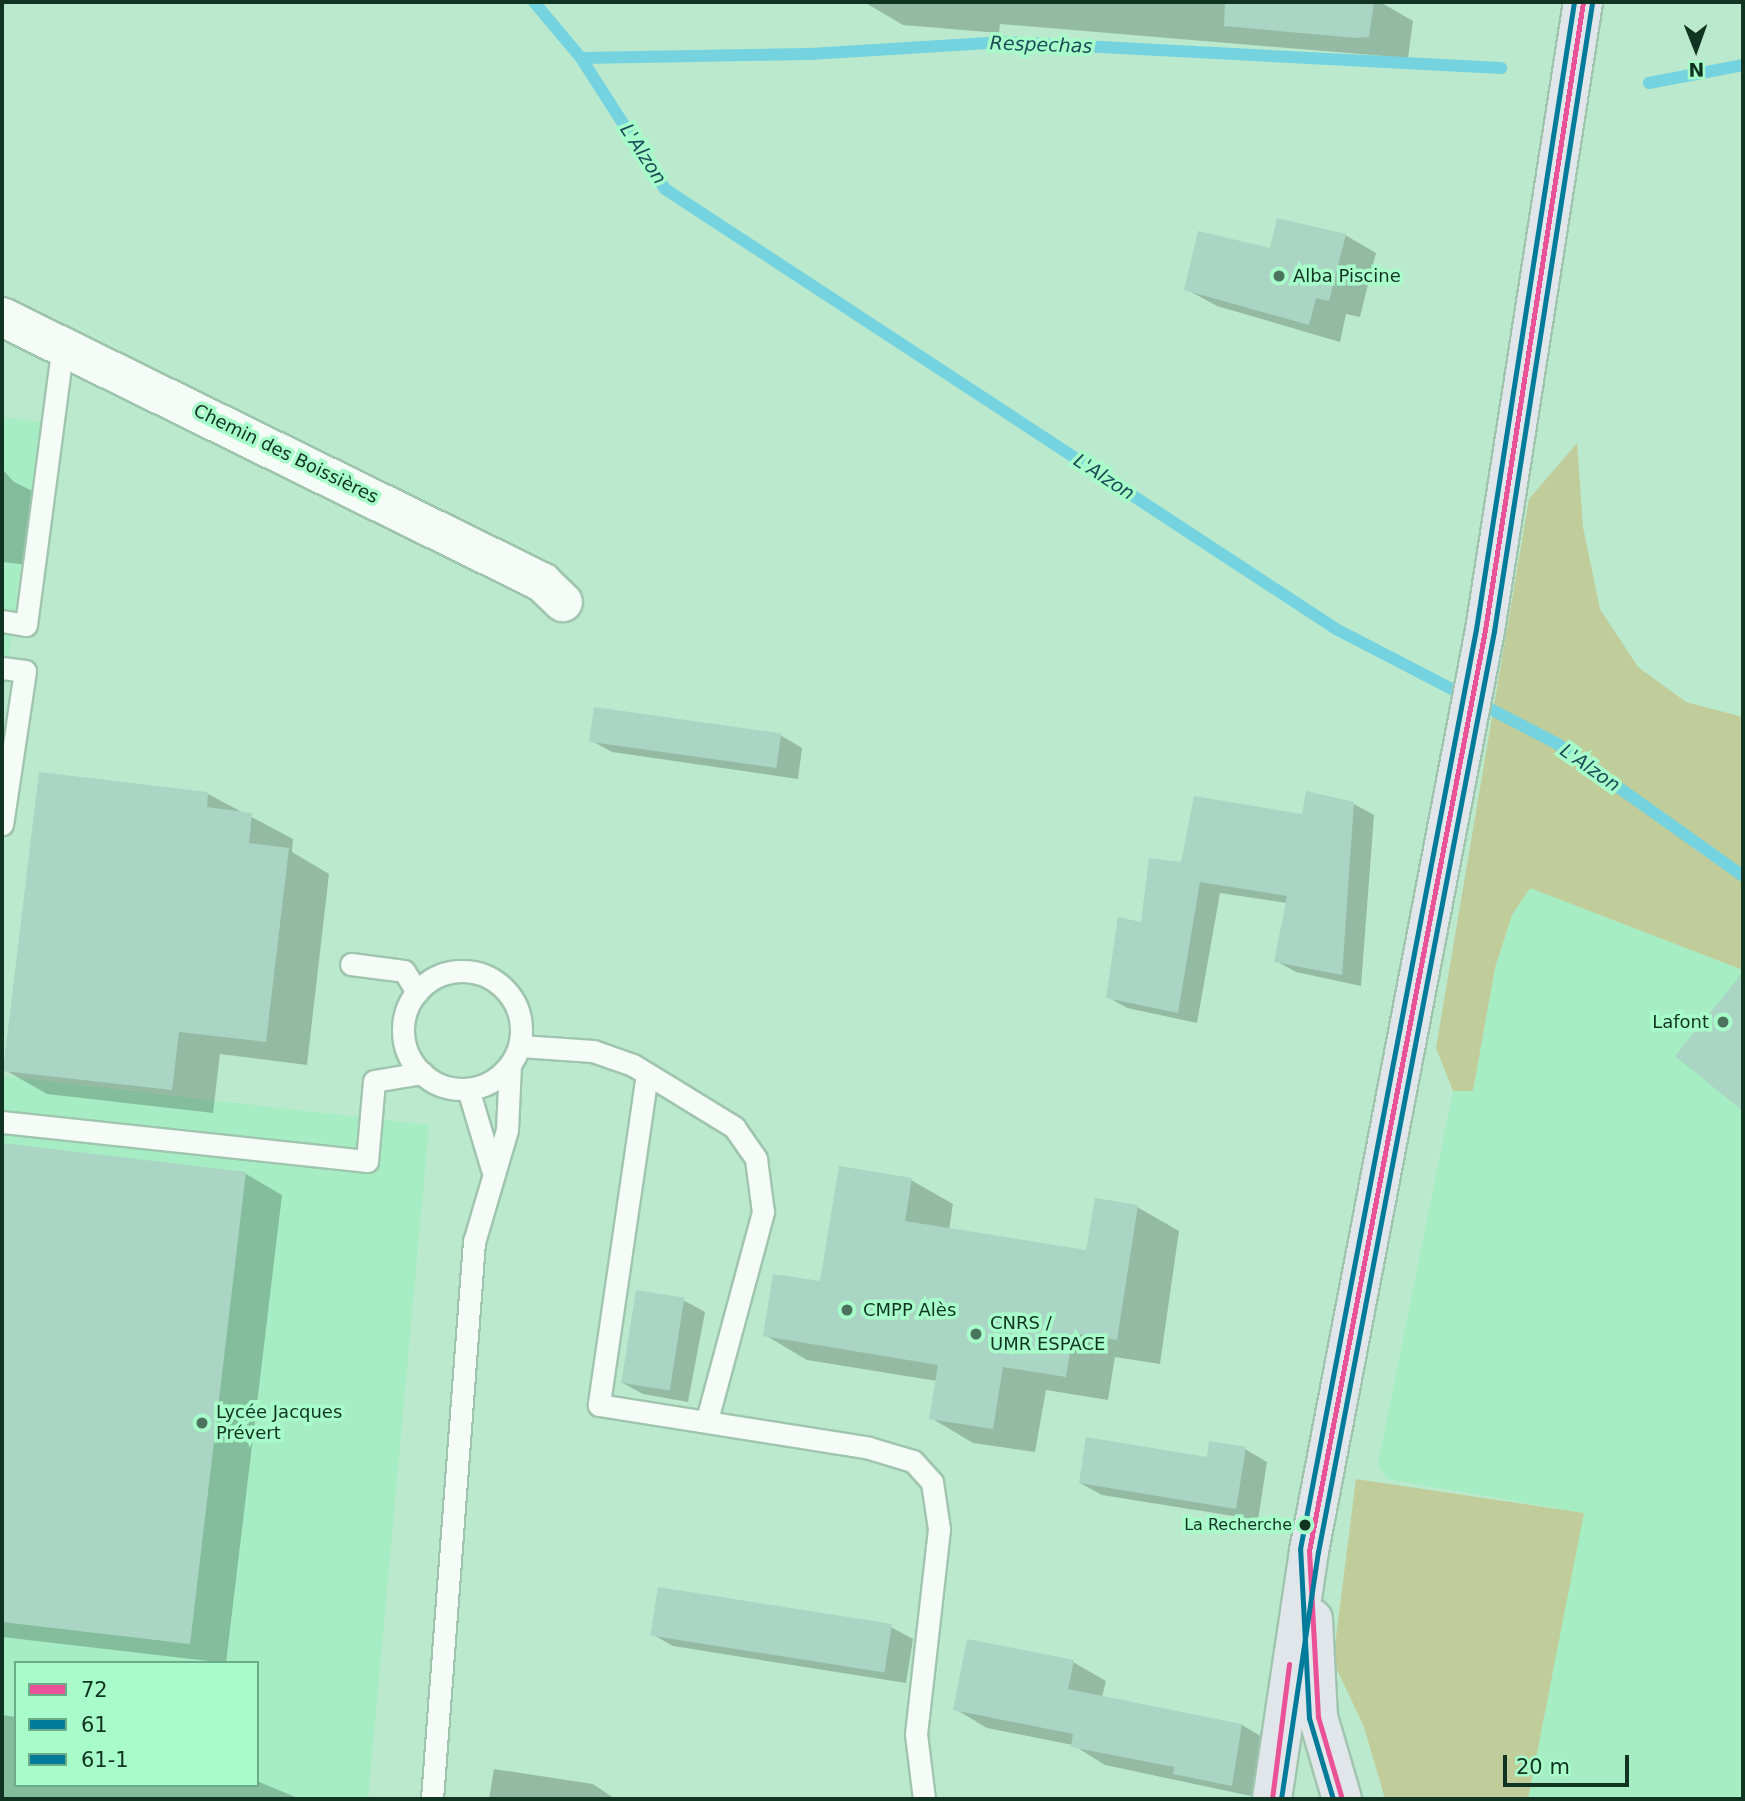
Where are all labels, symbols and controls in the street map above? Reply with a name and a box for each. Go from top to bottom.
north arrow [1661,14,1731,84]
water label: Respechas [989,32,1093,58]
text: N [1688,59,1705,81]
water label: L'Alzon [615,119,671,189]
place label: Alba Piscine [1293,265,1401,287]
marker: Alba Piscine [1271,268,1287,284]
street label: Chemin des Boissières [190,400,382,508]
water label: L'Alzon [1069,449,1139,505]
water label: L'Alzon [1556,739,1624,797]
place label: Lafont [1652,1011,1709,1033]
marker: Lafont [1715,1014,1731,1030]
place label: CMPP Alès [863,1299,956,1321]
marker: CMPP Alès [837,1300,857,1320]
place label: CNRS / UMR ESPACE [990,1313,1105,1356]
marker: CNRS / UMR ESPACE [968,1326,984,1342]
place label: Lycée Jacques Prévert [216,1402,342,1444]
marker: Lycée Jacques Prévert [194,1415,210,1431]
place label: La Recherche [1184,1515,1292,1535]
marker: La Recherche [1298,1518,1312,1532]
legend [14,1661,259,1787]
text: 72 [81,1678,108,1702]
text: 61 [81,1713,108,1737]
scale bar [1507,1742,1633,1786]
text: 61-1 [81,1748,129,1772]
text: 20 m [1516,1755,1570,1779]

